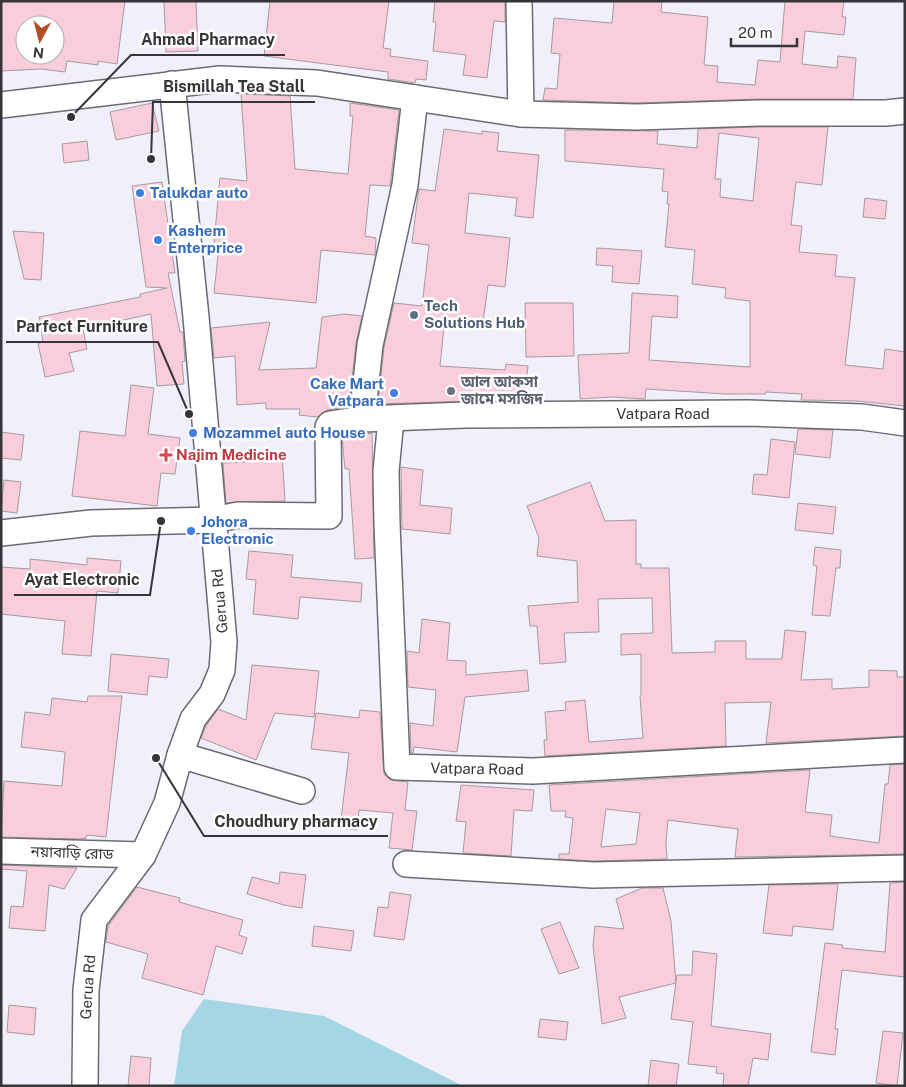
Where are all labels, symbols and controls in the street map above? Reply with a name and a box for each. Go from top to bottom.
north arrow [15,15,65,65]
scale bar [731,15,797,47]
callout: Ahmad Pharmacy [131,24,285,55]
text: 20 m [738,24,773,41]
text: Ahmad Pharmacy [141,30,275,49]
text: N [32,44,45,62]
callout: Bismillah Tea Stall [153,71,315,102]
text: Bismillah Tea Stall [163,77,305,96]
place label: Talukdar auto [150,184,249,201]
marker: Talukdar auto [134,187,146,199]
place label: Kashem Enterprice [168,222,243,256]
marker: Kashem Enterprice [152,234,164,246]
place label: Tech Solutions Hub [424,297,525,331]
marker: Tech Solutions Hub [408,309,420,321]
callout: Parfect Furniture [6,311,158,342]
text: Parfect Furniture [16,317,148,336]
place label: আল আকসা জামে মসজিদ [460,373,543,407]
place label: Cake Mart Vatpara [310,375,384,409]
marker: আল আকসা জামে মসজিদ [445,385,457,397]
marker: Cake Mart Vatpara [388,387,400,399]
street label: Vatpara Road [616,405,710,422]
place label: Mozammel auto House [203,424,366,441]
marker: Mozammel auto House [187,427,199,439]
place label: Najim Medicine [176,446,287,463]
marker: Najim Medicine [160,449,172,461]
place label: Johora Electronic [201,513,274,547]
marker: Johora Electronic [185,525,197,537]
callout: Ayat Electronic [14,564,150,595]
street label: Gerua Rd [208,568,231,634]
text: Ayat Electronic [24,570,140,589]
street label: Vatpara Road [430,759,524,778]
callout: Choudhury pharmacy [204,805,388,836]
text: Choudhury pharmacy [214,812,378,831]
street label: নয়াবাড়ি রোড [29,843,114,862]
street label: Gerua Rd [77,954,98,1020]

